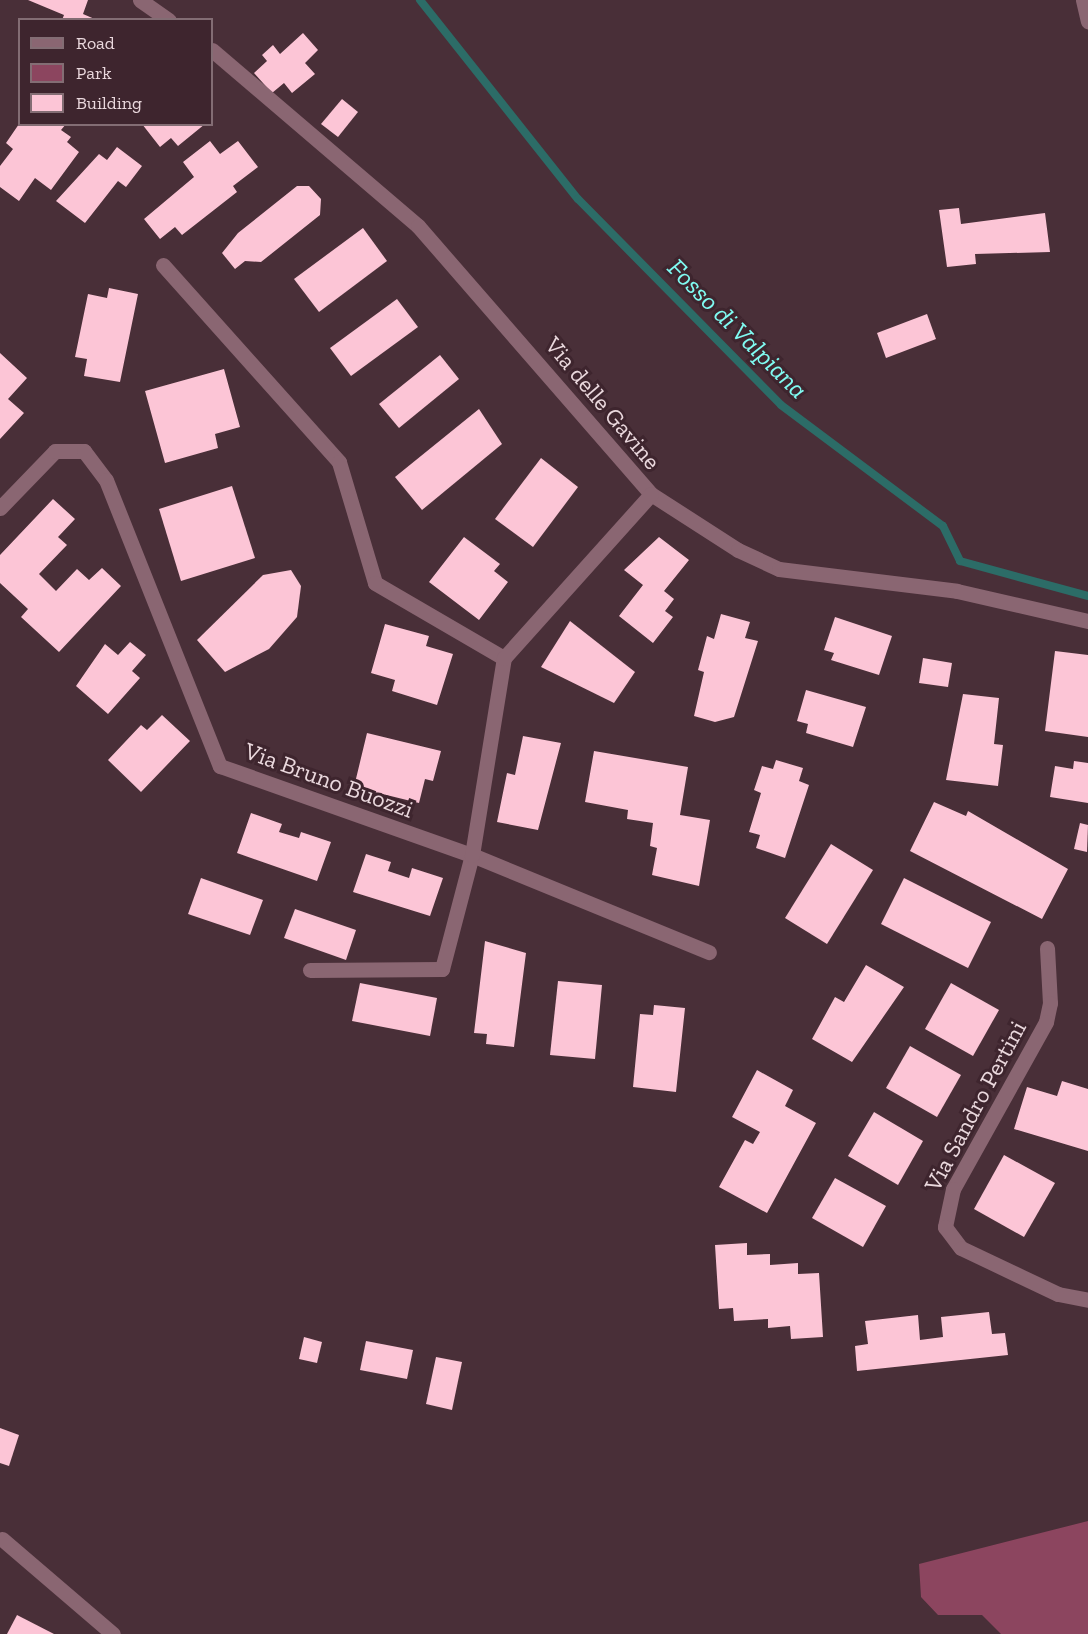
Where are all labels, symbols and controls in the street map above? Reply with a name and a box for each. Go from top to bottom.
legend [18,18,213,126]
text: Road [76,32,115,54]
text: Park [76,62,112,84]
text: Building [76,92,142,114]
water label: Fosso di Valpiana [660,252,814,406]
street label: Via delle Gavine [539,331,667,475]
street label: Via Bruno Buozzi [241,736,417,824]
street label: Via Sandro Pertini [918,1016,1032,1196]

